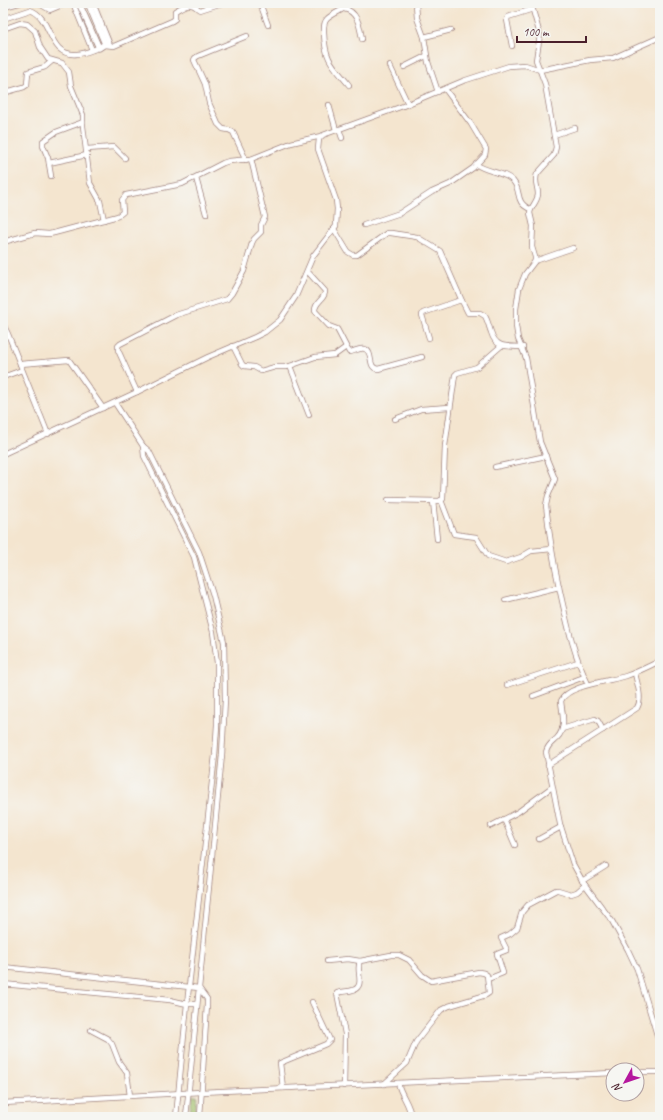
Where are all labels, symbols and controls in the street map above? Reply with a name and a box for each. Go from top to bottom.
scale bar [517,18,586,44]
text: 100 m [523,24,550,40]
north arrow [605,1062,645,1102]
text: N [608,1080,625,1096]

